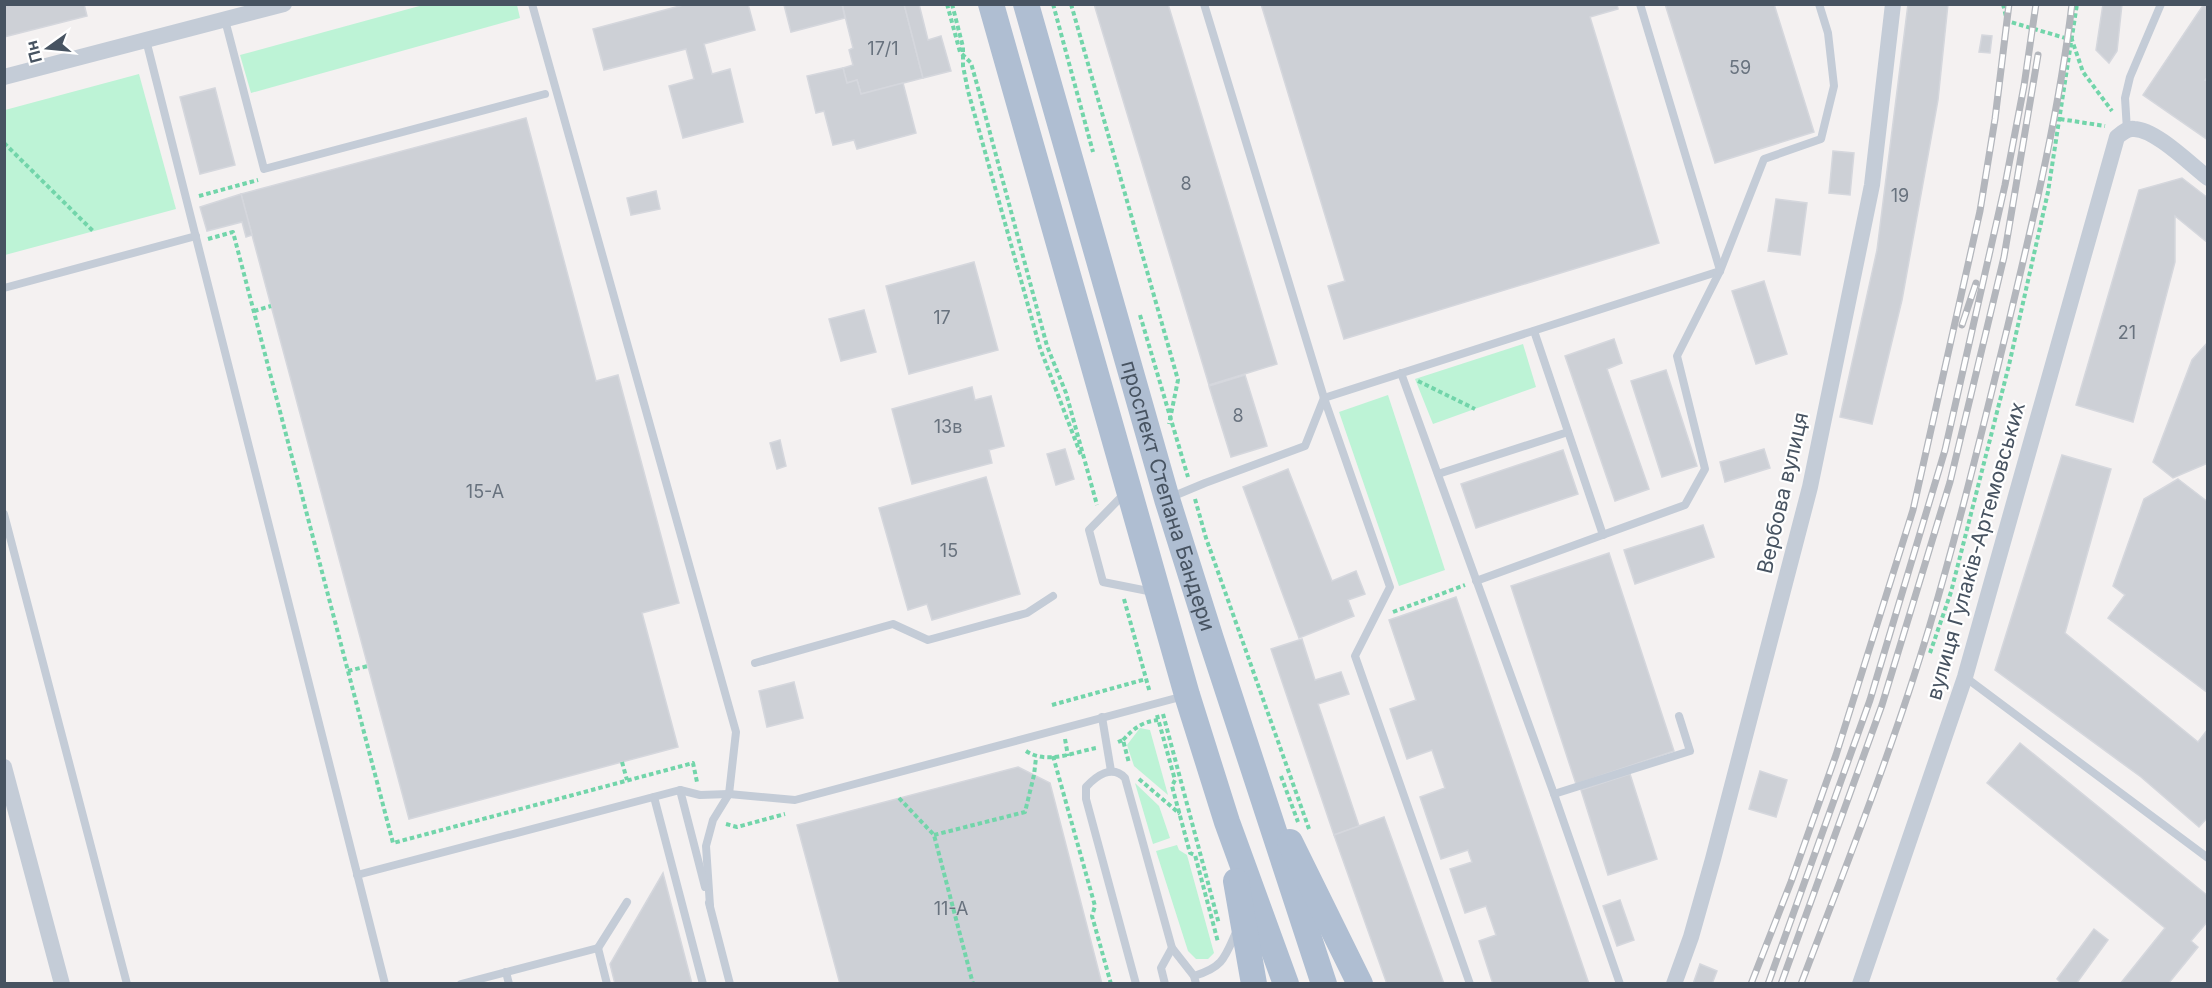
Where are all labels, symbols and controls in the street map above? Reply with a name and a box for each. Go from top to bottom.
north arrow [18,18,78,78]
house number: 17/1 [867,38,899,59]
text: Пн [21,39,46,65]
house number: 59 [1729,57,1751,78]
house number: 8 [1180,173,1192,194]
house number: 19 [1891,185,1909,206]
house number: 17 [933,307,951,328]
house number: 21 [2118,322,2136,343]
street label: проспект Степана Бандери [1116,358,1221,634]
street label: вулиця Гулаків-Артемовських [1921,399,2030,703]
house number: 8 [1232,405,1244,426]
street label: Вербова вулиця [1752,410,1813,576]
house number: 13в [934,416,962,437]
house number: 15-А [466,481,504,502]
house number: 15 [940,540,958,561]
house number: 11-А [934,898,968,919]

